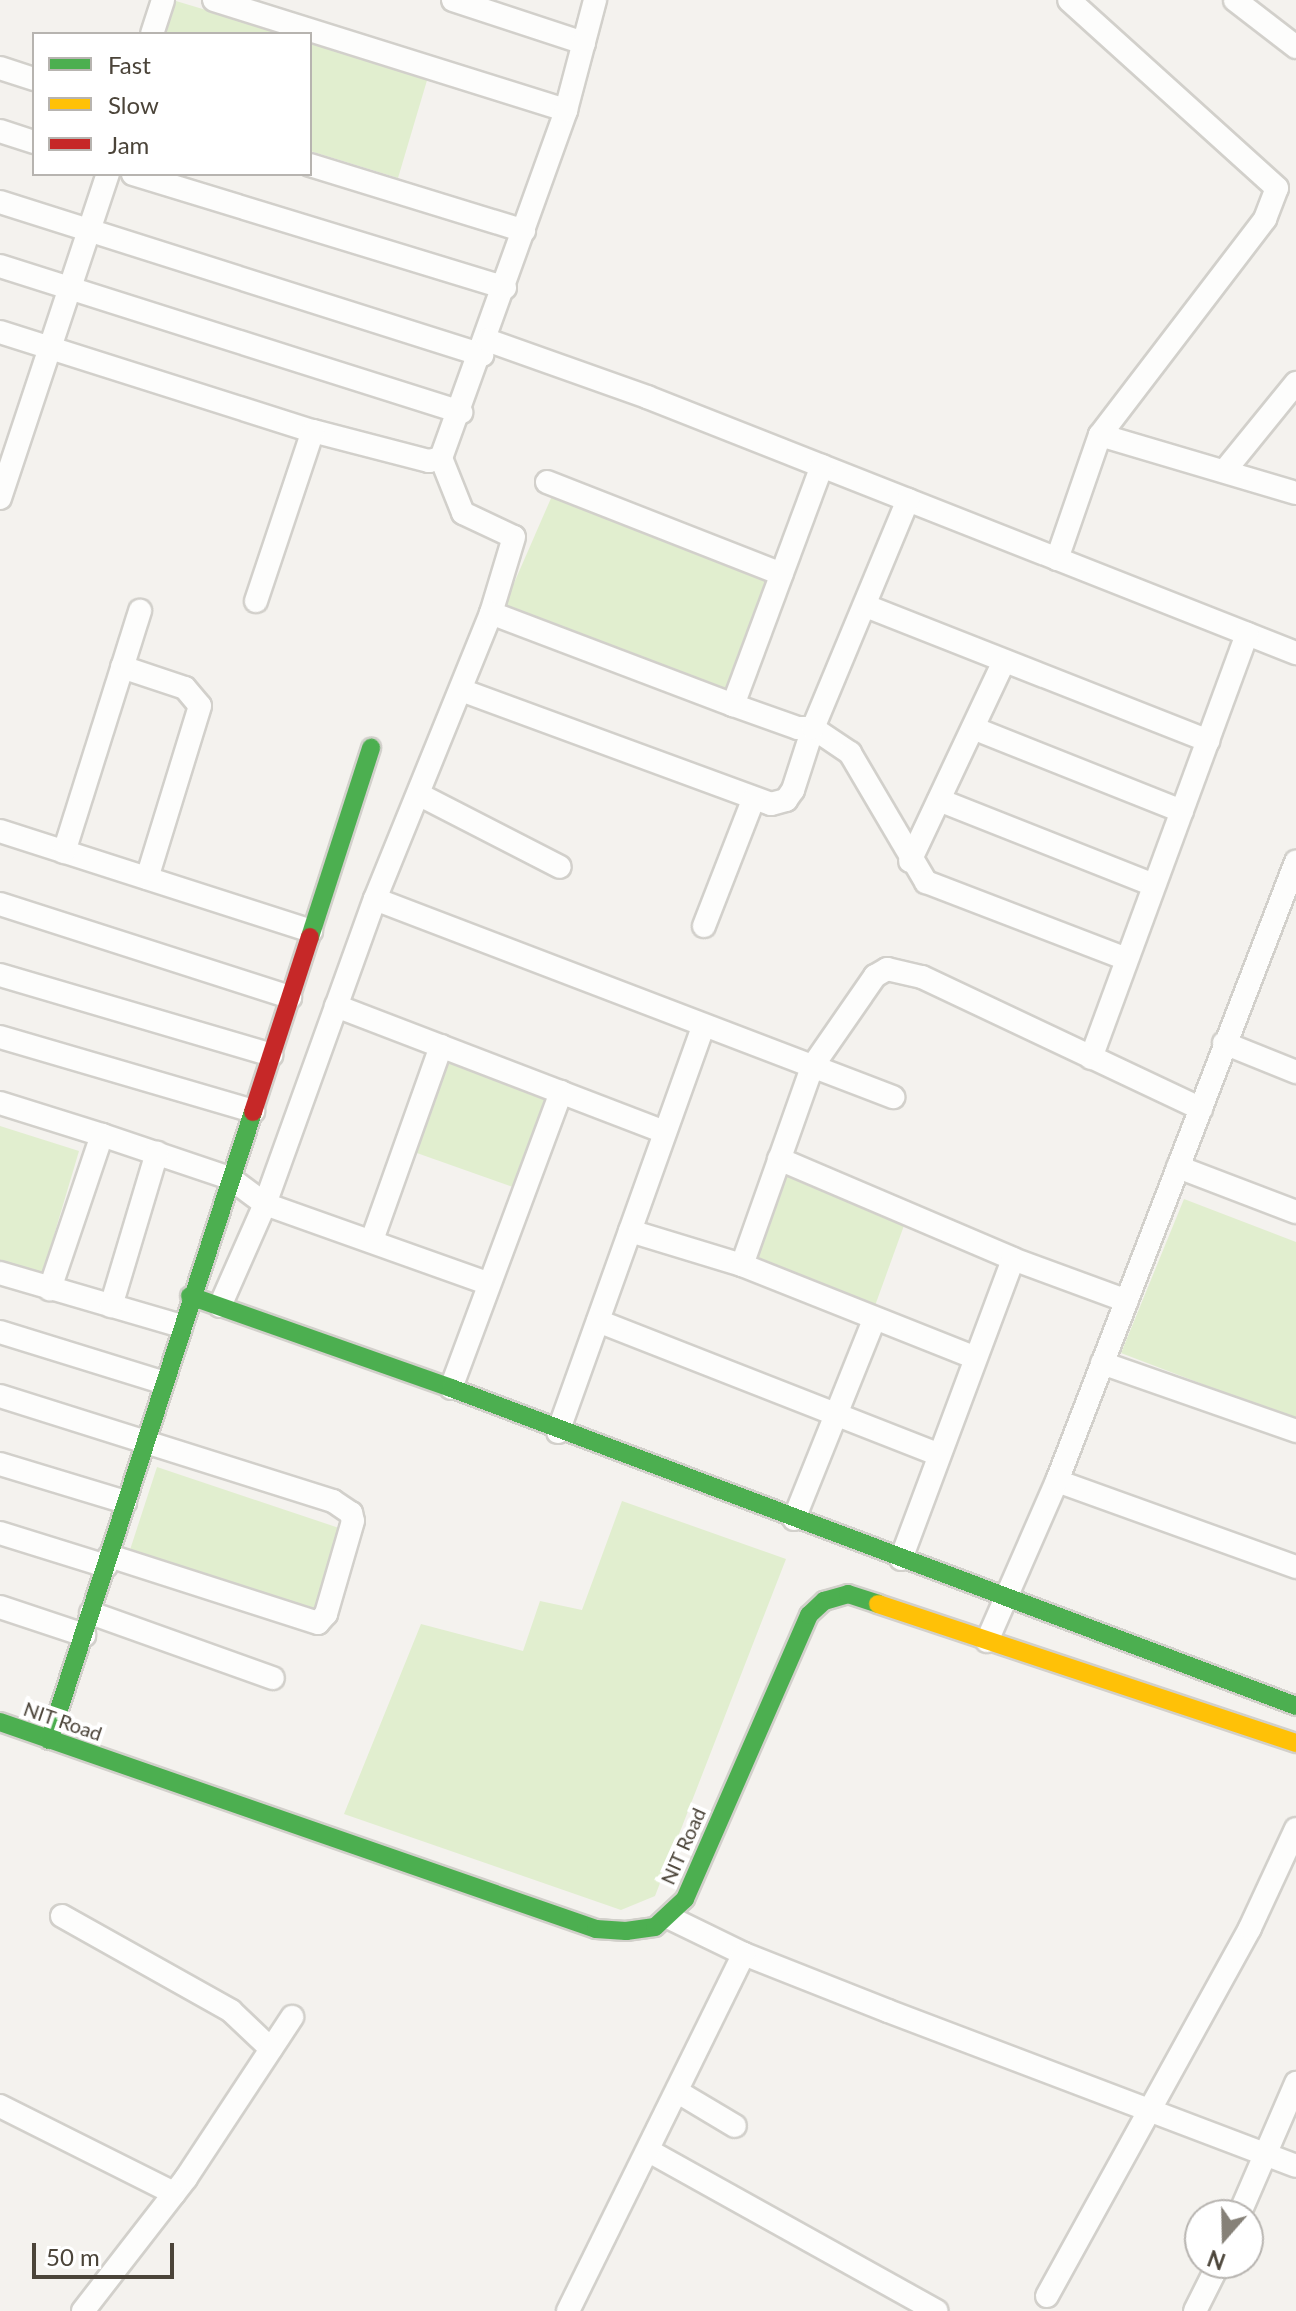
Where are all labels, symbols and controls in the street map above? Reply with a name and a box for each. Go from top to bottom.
legend [32,32,312,176]
text: Fast [108,50,151,79]
text: Slow [108,90,159,119]
text: Jam [108,130,149,159]
street label: NIT Road [20,1696,106,1746]
street label: NIT Road [655,1804,711,1888]
north arrow [1184,2199,1264,2279]
scale bar [36,2227,178,2277]
text: 50 m [46,2242,100,2271]
text: N [1204,2245,1229,2276]

